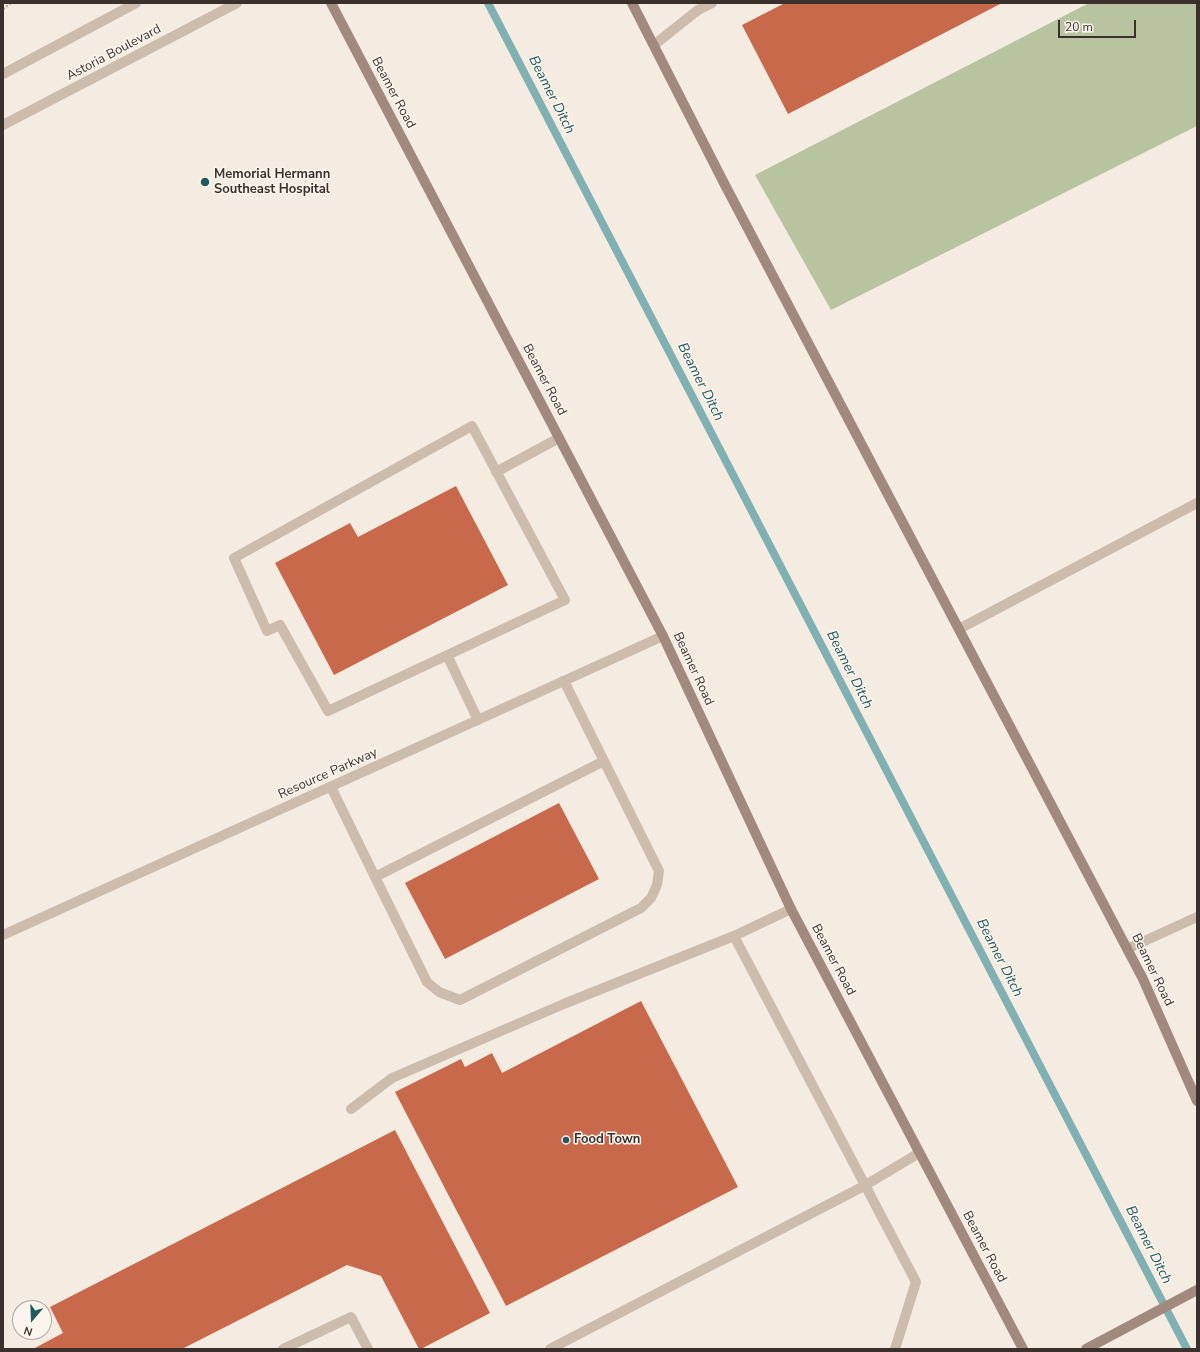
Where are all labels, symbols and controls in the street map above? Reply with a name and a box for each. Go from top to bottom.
scale bar [1060,12,1138,38]
text: 20 m [1065,19,1093,35]
street label: Astoria Boulevard [64,22,164,84]
water label: Beamer Ditch [524,53,578,137]
street label: Beamer Road [368,55,418,131]
place label: Memorial Hermann Southeast Hospital [214,167,330,198]
marker: Memorial Hermann Southeast Hospital [199,176,211,188]
water label: Beamer Ditch [673,340,727,424]
street label: Beamer Road [519,342,569,418]
water label: Beamer Ditch [822,628,876,712]
street label: Beamer Road [669,630,717,708]
street label: Resource Parkway [276,745,380,803]
water label: Beamer Ditch [972,916,1026,1000]
street label: Beamer Road [808,922,858,998]
street label: Beamer Road [1128,931,1176,1009]
place label: Food Town [574,1132,640,1148]
marker: Food Town [561,1135,571,1145]
water label: Beamer Ditch [1121,1203,1175,1287]
street label: Beamer Road [959,1209,1009,1285]
north arrow [12,1300,52,1340]
text: N [22,1322,35,1339]

